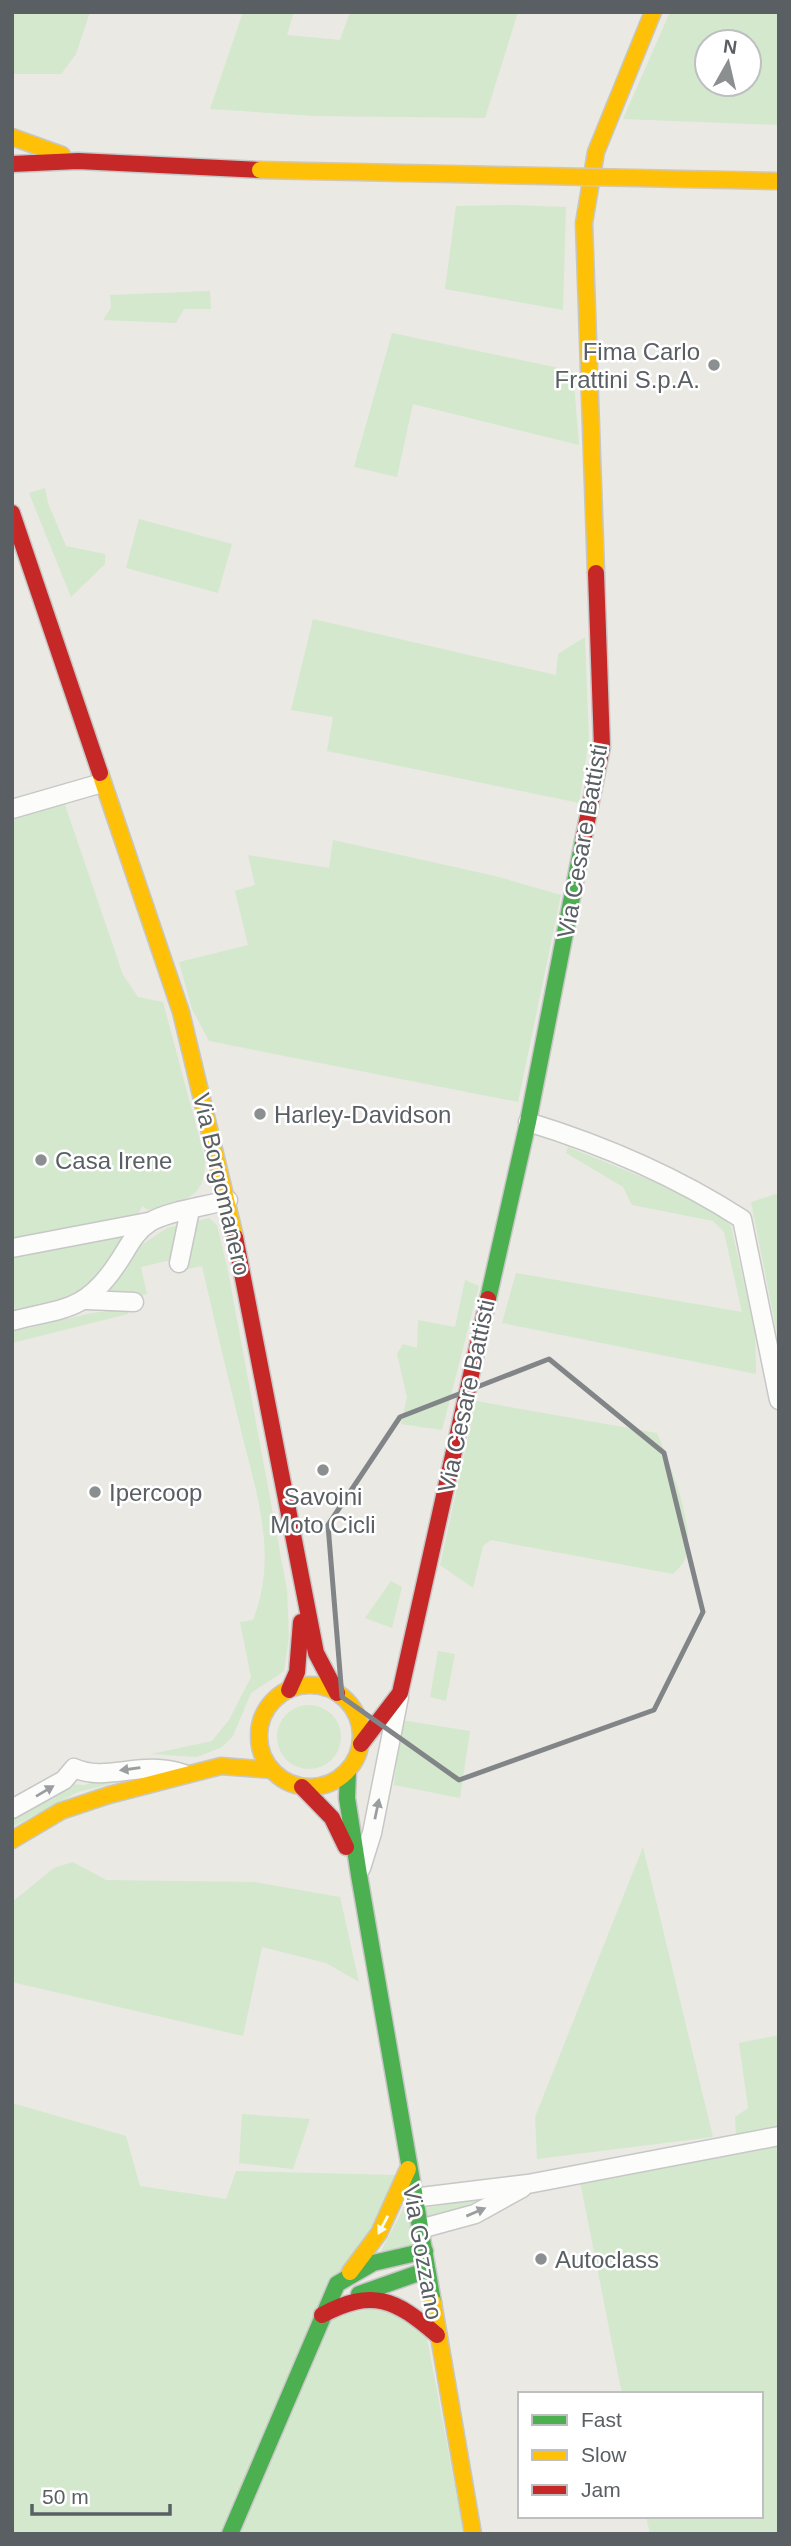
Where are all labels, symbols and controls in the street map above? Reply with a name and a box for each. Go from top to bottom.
north arrow [693,28,763,98]
text: N [722,35,739,58]
place label: Fima Carlo Frattini S.p.A. [555,338,700,393]
marker: Fima Carlo Frattini S.p.A. [706,357,722,373]
street label: Via Cesare Battisti [552,742,612,940]
street label: Via Borgomanero [188,1090,256,1278]
place label: Harley-Davidson [274,1101,451,1128]
marker: Harley-Davidson [252,1106,268,1122]
place label: Casa Irene [55,1147,172,1174]
marker: Casa Irene [33,1152,49,1168]
street label: Via Cesare Battisti [432,1297,500,1495]
marker: Savoini Moto Cicli [315,1462,331,1478]
place label: Ipercoop [109,1479,202,1506]
place label: Savoini Moto Cicli [270,1483,376,1538]
marker: Ipercoop [87,1484,103,1500]
one-way arrow [119,1764,141,1775]
one-way arrow [36,1785,55,1797]
one-way arrow [372,1798,383,1820]
street label: Via Gozzano [398,2182,448,2322]
one-way arrow [466,2206,486,2218]
one-way arrow [377,2215,388,2235]
place label: Autoclass [555,2246,659,2273]
marker: Autoclass [533,2251,549,2267]
legend [518,2392,763,2518]
text: Fast [581,2408,622,2431]
text: Slow [581,2443,627,2466]
scale bar [32,2472,170,2516]
text: Jam [581,2478,621,2501]
text: 50 m [42,2485,89,2508]

